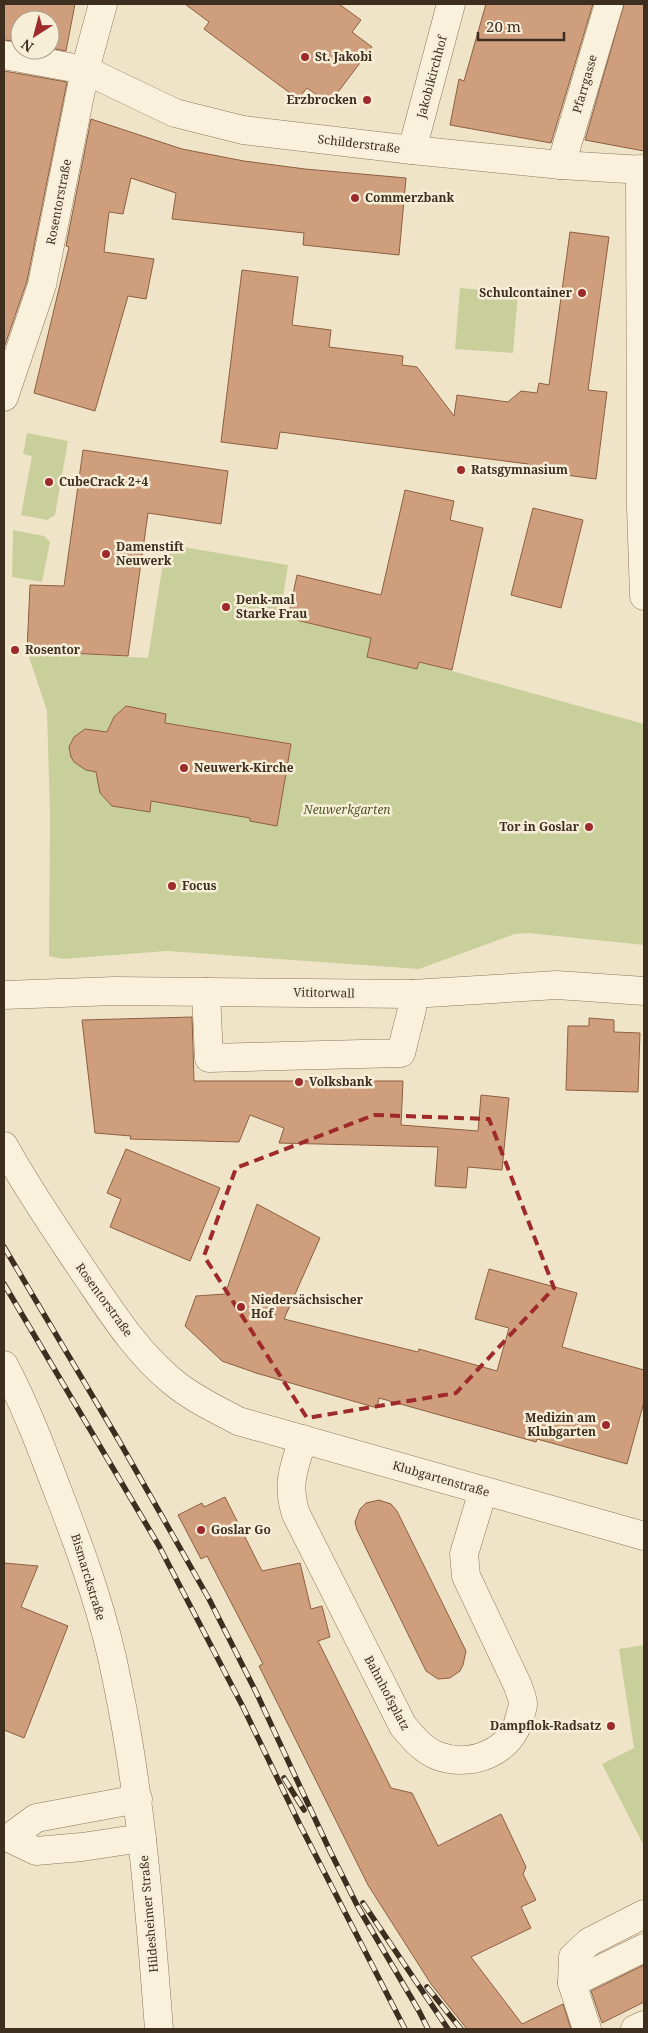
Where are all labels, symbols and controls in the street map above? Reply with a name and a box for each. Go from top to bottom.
north arrow [10,10,60,60]
scale bar [478,10,564,42]
text: 20 m [486,16,521,36]
street label: Jakobikirchhof [412,32,451,121]
text: N [17,35,37,57]
place label: St. Jakobi [315,48,373,65]
marker: St. Jakobi [299,51,311,63]
street label: Pfarrgasse [568,53,601,115]
place label: Erzbrocken [287,91,357,108]
marker: Erzbrocken [361,94,373,106]
street label: Schilderstraße [317,130,401,157]
street label: Rosentorstraße [42,157,75,246]
place label: Commerzbank [365,189,455,206]
marker: Commerzbank [349,192,361,204]
place label: Schulcontainer [479,284,573,301]
marker: Schulcontainer [576,287,588,299]
place label: Ratsgymnasium [471,461,568,478]
marker: Ratsgymnasium [455,464,467,476]
place label: CubeCrack 2+4 [59,473,149,490]
marker: CubeCrack 2+4 [43,476,55,488]
place label: Damenstift Neuwerk [116,538,184,569]
marker: Damenstift Neuwerk [100,548,112,560]
place label: Denk-mal Starke Frau [236,591,307,622]
marker: Denk-mal Starke Frau [220,601,232,613]
place label: Rosentor [25,641,81,658]
marker: Rosentor [9,644,21,656]
place label: Neuwerk-Kirche [194,759,294,776]
marker: Neuwerk-Kirche [178,762,190,774]
park label: Neuwerkgarten [303,801,390,818]
place label: Tor in Goslar [499,818,580,835]
marker: Tor in Goslar [583,821,595,833]
place label: Focus [182,877,217,894]
marker: Focus [166,880,178,892]
street label: Vititorwall [293,983,355,1002]
place label: Volksbank [309,1073,373,1090]
marker: Volksbank [293,1076,305,1088]
street label: Rosentorstraße [72,1259,137,1340]
place label: Niedersächsischer Hof [251,1291,364,1322]
marker: Niedersächsischer Hof [235,1301,247,1313]
place label: Medizin am Klubgarten [525,1409,596,1440]
marker: Medizin am Klubgarten [600,1419,612,1431]
street label: Klubgartenstraße [391,1457,492,1501]
place label: Goslar Go [211,1521,271,1538]
marker: Goslar Go [195,1524,207,1536]
street label: Bismarckstraße [67,1531,110,1622]
street label: Bahnhofsplatz [361,1652,414,1733]
place label: Dampflok-Radsatz [490,1717,601,1734]
marker: Dampflok-Radsatz [605,1720,617,1732]
street label: Hildesheimer Straße [135,1855,162,1973]

